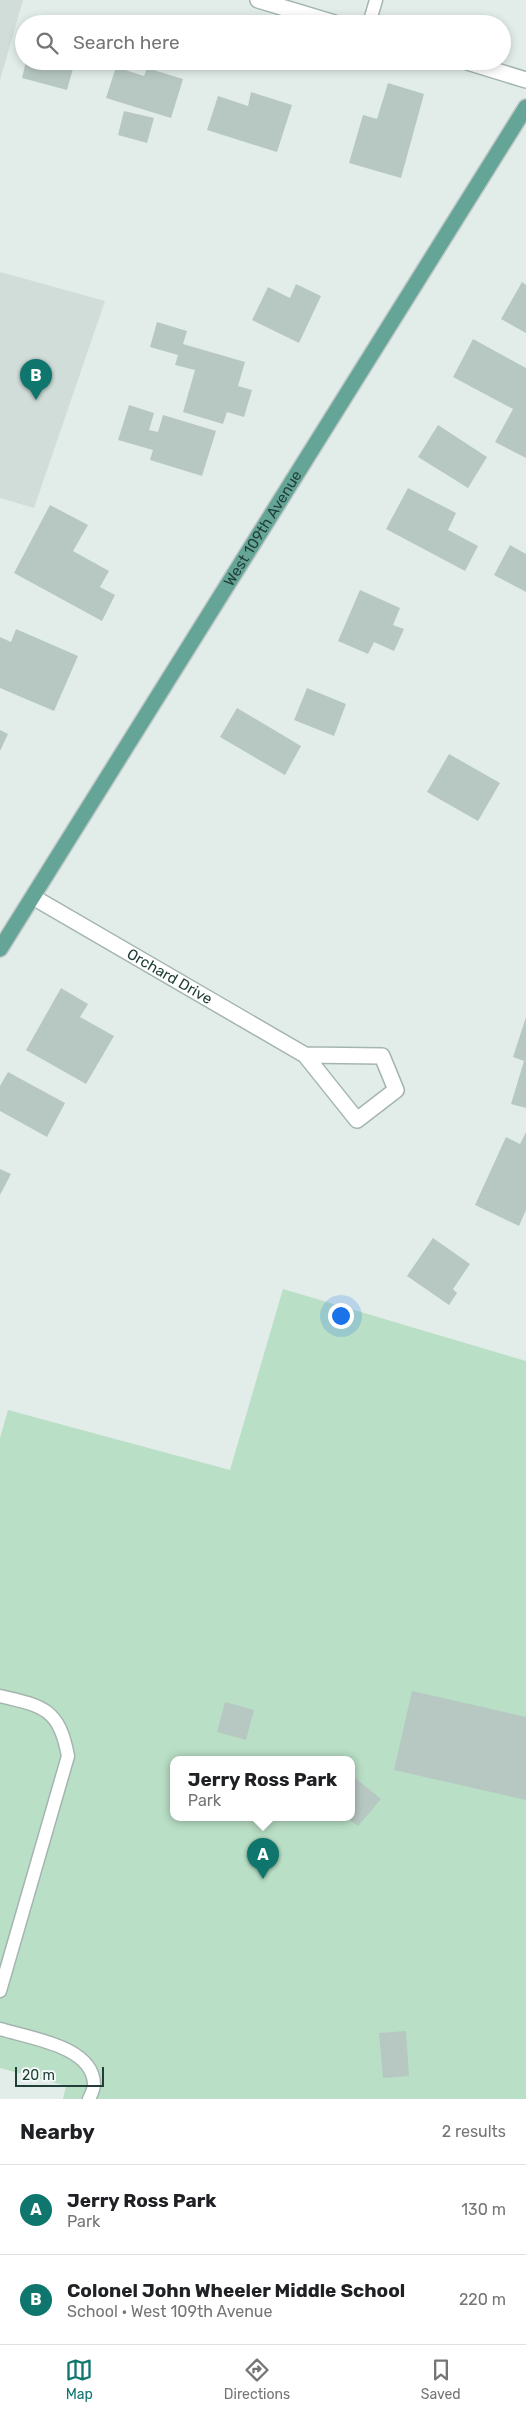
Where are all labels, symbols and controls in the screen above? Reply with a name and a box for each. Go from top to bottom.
search box [15,15,511,70]
icon: search [33,29,61,57]
text: Search here [73,31,180,54]
pin: B [20,359,52,400]
street label: West 109th Avenue [220,467,306,590]
street label: Orchard Drive [124,945,216,1008]
your location [328,1303,354,1329]
popup [170,1756,355,1821]
text: Jerry Ross Park [188,1768,337,1791]
text: Park [188,1791,221,1810]
pin: A [247,1838,279,1879]
scale bar [15,2064,104,2087]
text: 20 m [22,2067,55,2084]
text: Nearby [20,2119,95,2144]
text: 2 results [442,2122,506,2141]
text: Jerry Ross Park [67,2189,216,2212]
text: A [30,2200,42,2219]
text: 130 m [461,2200,506,2219]
text: Park [67,2212,100,2231]
text: Colonel John Wheeler Middle School [67,2279,405,2302]
text: B [30,2290,42,2309]
text: 220 m [459,2290,506,2309]
text: School · West 109th Avenue [67,2302,272,2321]
tab: Map [65,2356,93,2403]
tab: Directions [224,2356,290,2403]
tab: Saved [421,2356,461,2403]

